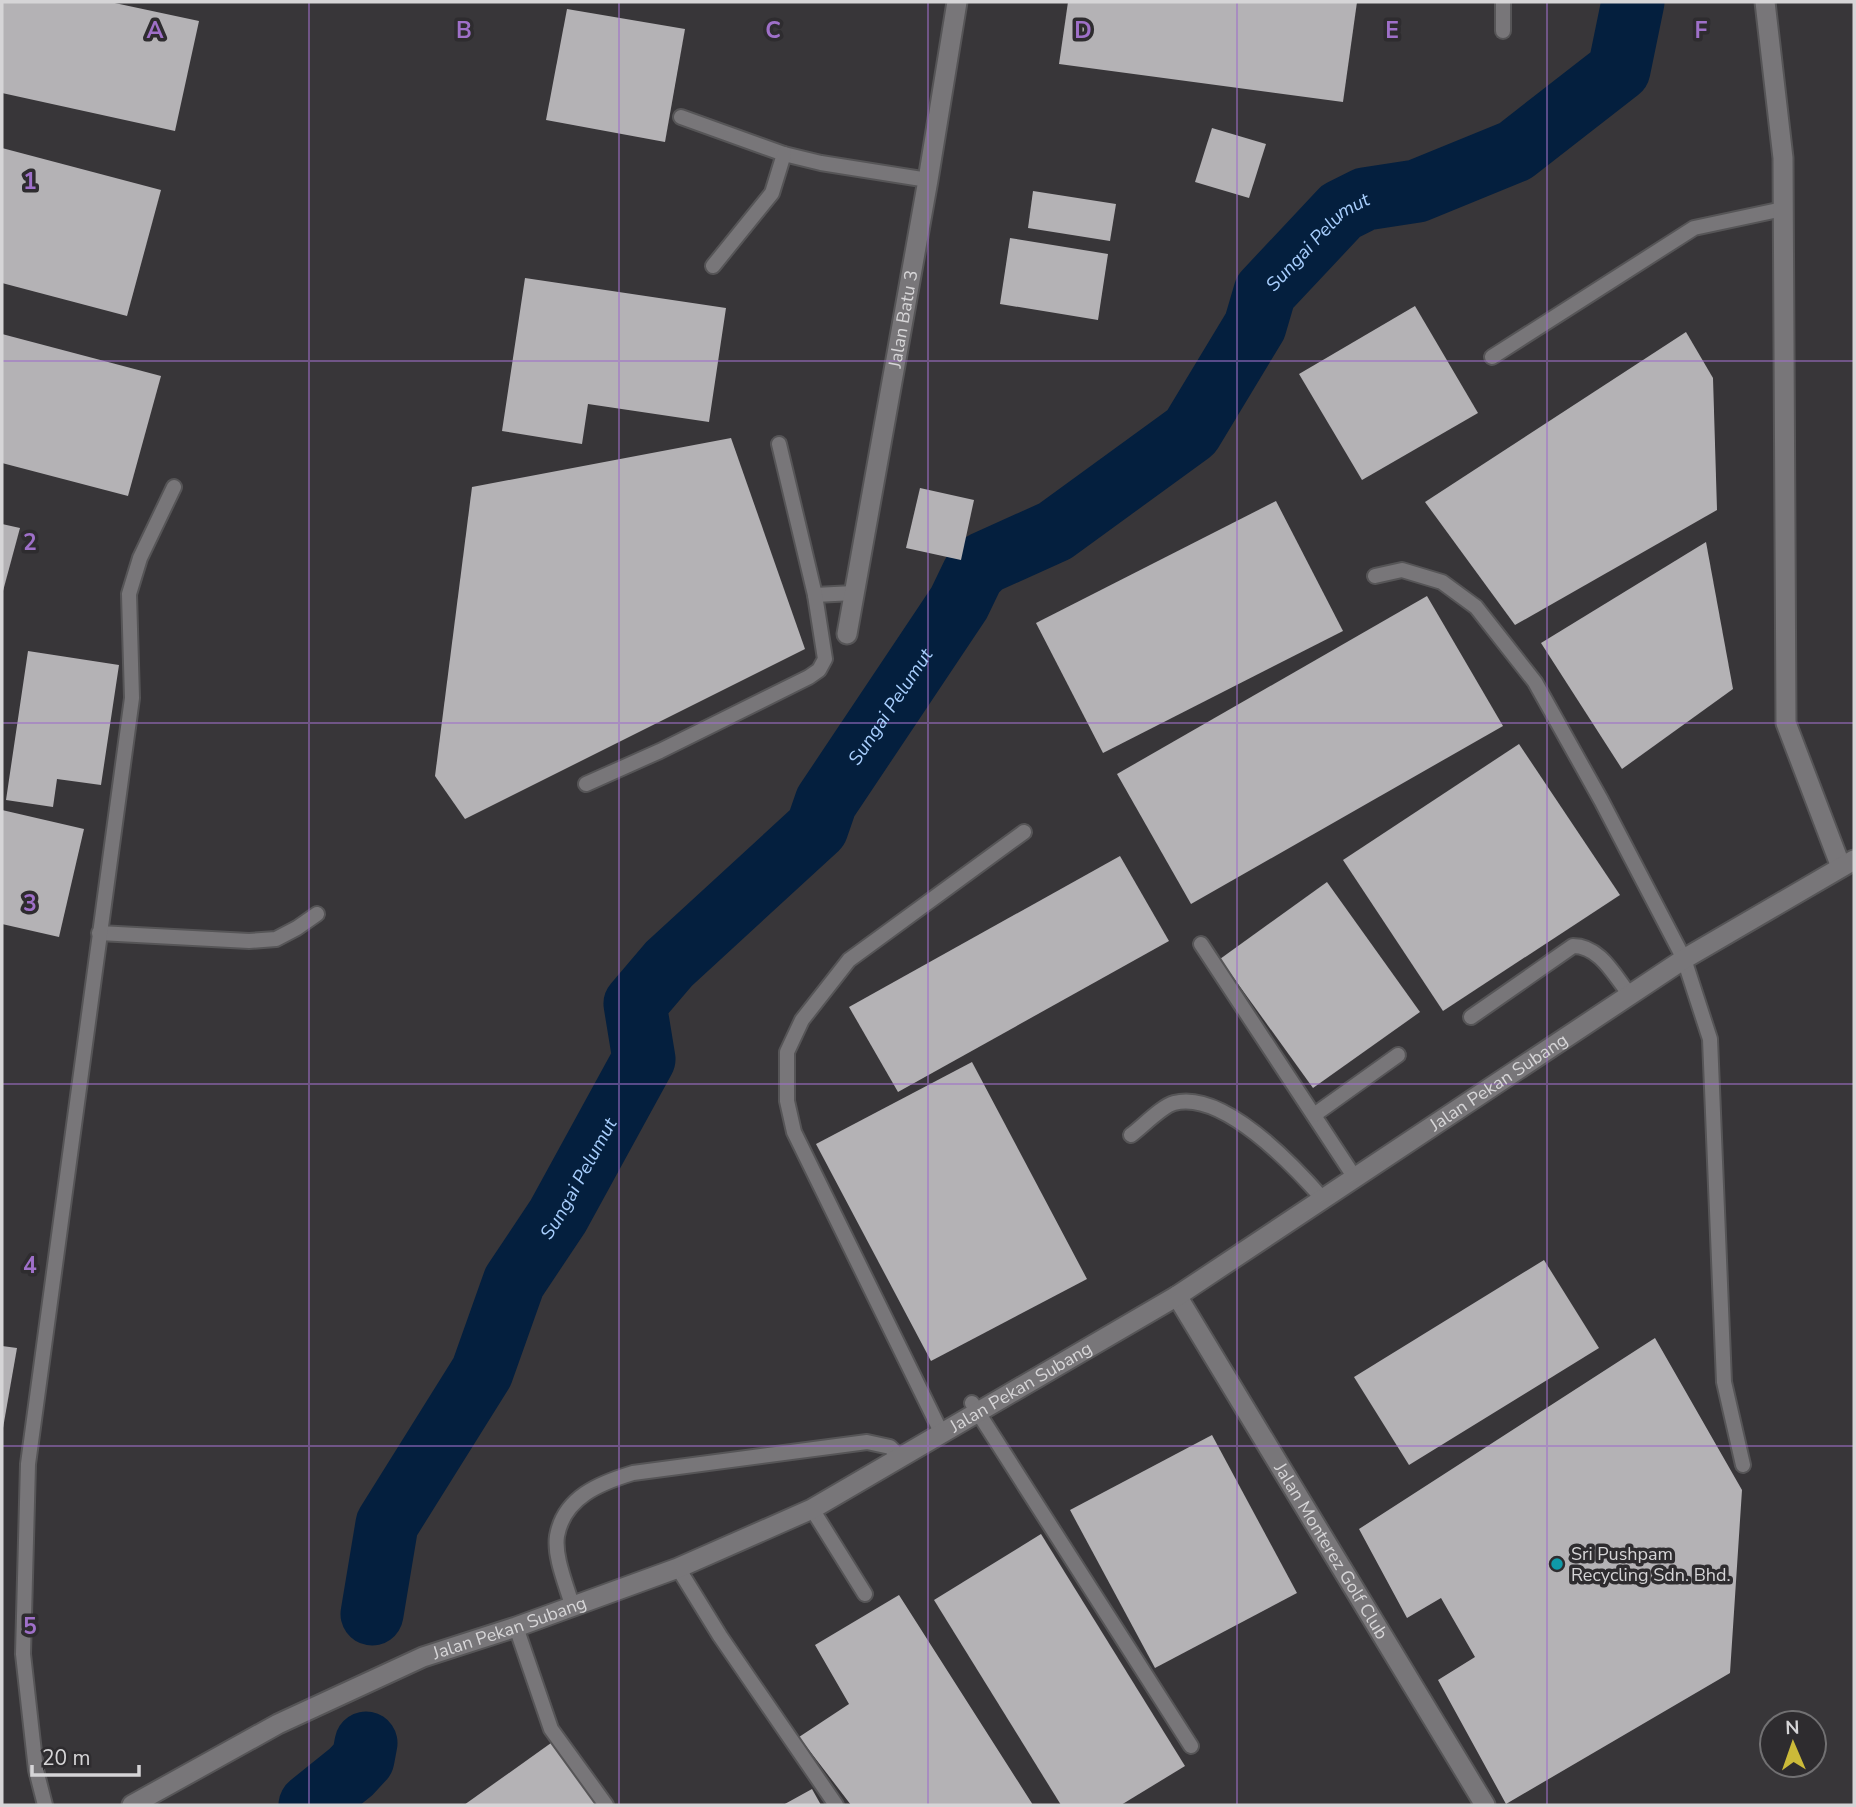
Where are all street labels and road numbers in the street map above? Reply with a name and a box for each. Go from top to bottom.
street label: Jalan Batu 3 [883,268,924,371]
street label: Jalan Pekan Subang [1424,1028,1572,1137]
street label: Jalan Pekan Subang [944,1336,1096,1439]
street label: Jalan Monterez Golf Club [1268,1457,1394,1644]
street label: Jalan Pekan Subang [429,1590,590,1665]

